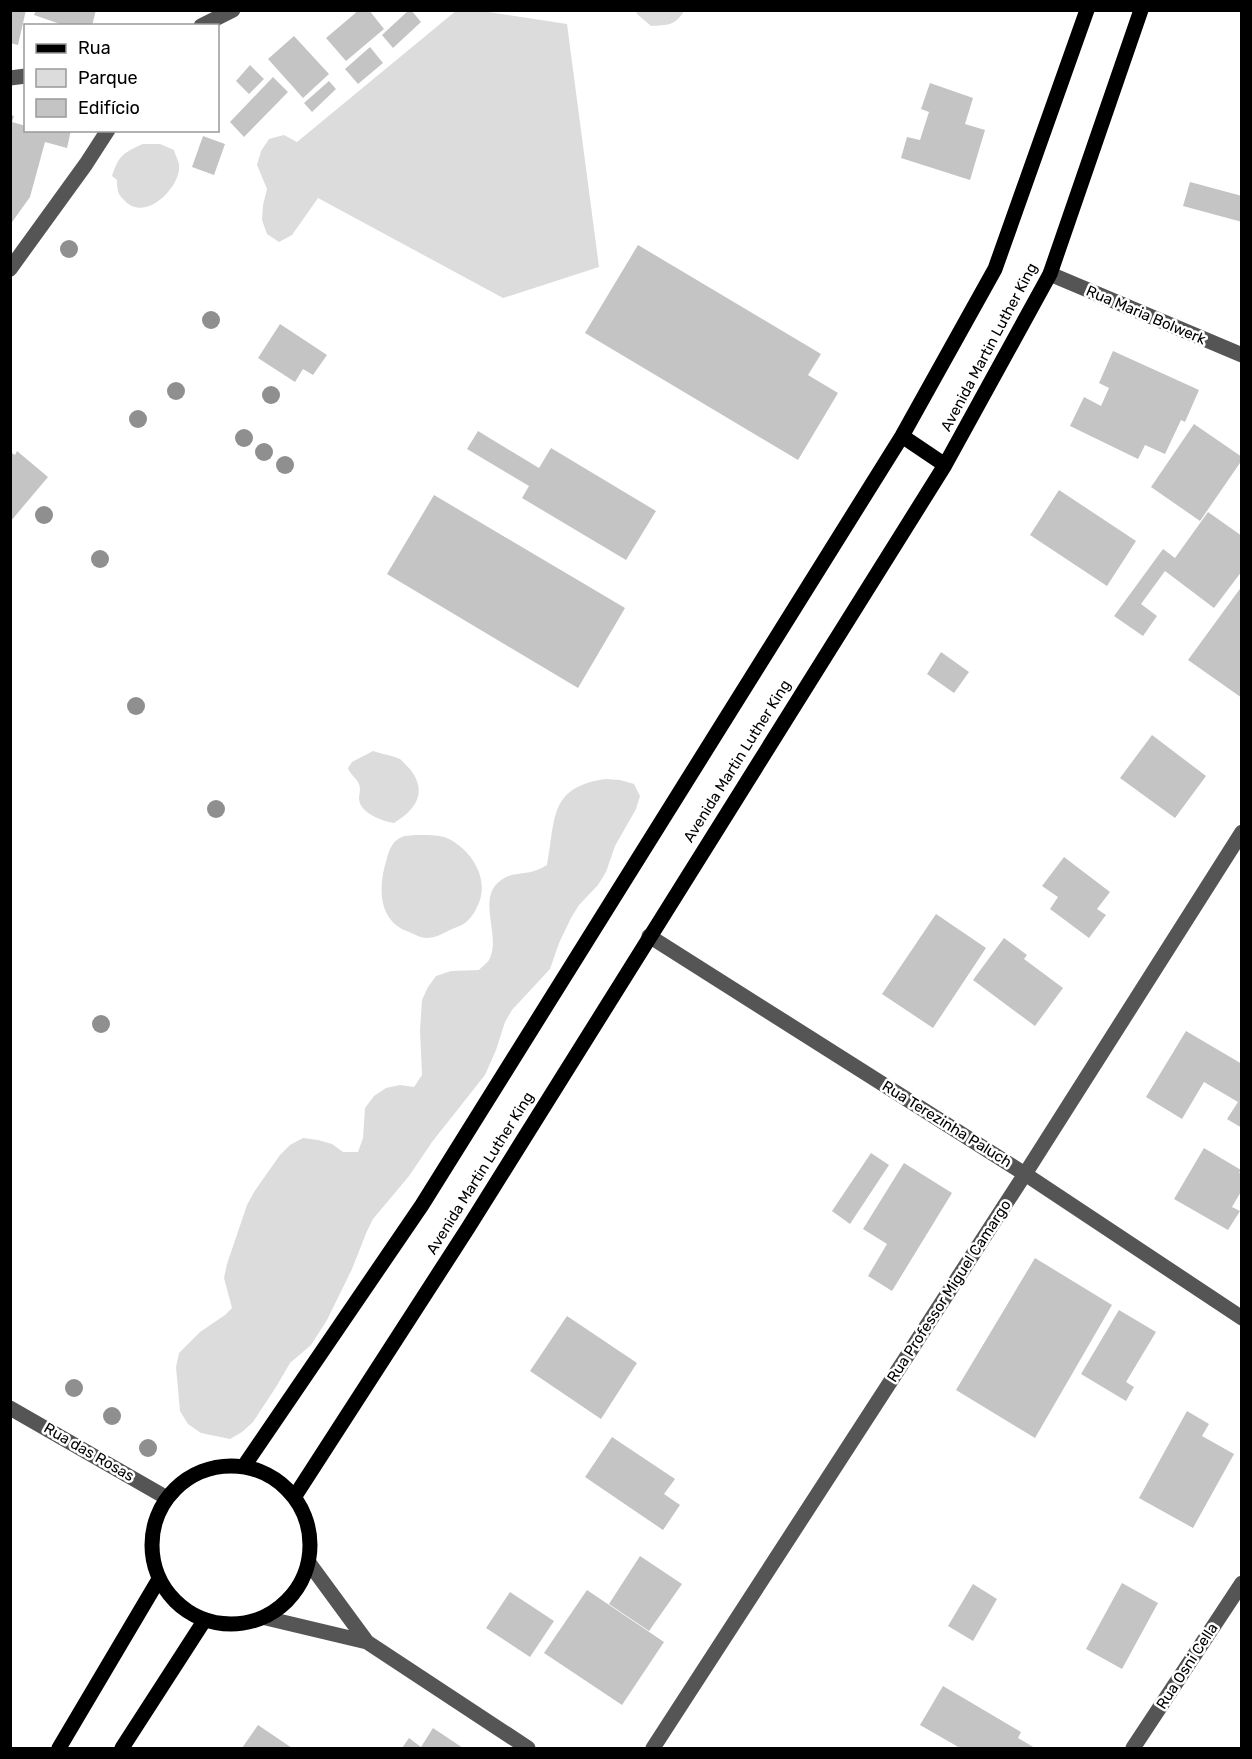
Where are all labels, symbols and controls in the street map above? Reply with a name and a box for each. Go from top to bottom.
legend [24,24,219,132]
text: Rua [78,37,111,59]
text: Parque [78,67,138,89]
text: Edifício [78,97,140,119]
street label: Avenida Martin Luther King [937,260,1041,434]
street label: Rua Maria Bolwerk [1083,282,1209,348]
street label: Avenida Martin Luther King [680,676,794,846]
street label: Rua Terezinha Paluch [879,1077,1015,1171]
street label: Avenida Martin Luther King [423,1088,537,1258]
street label: Rua Professor Miguel Camargo [883,1196,1015,1386]
street label: Rua das Rosas [41,1419,138,1485]
street label: Rua Osni Cella [1152,1620,1222,1712]

